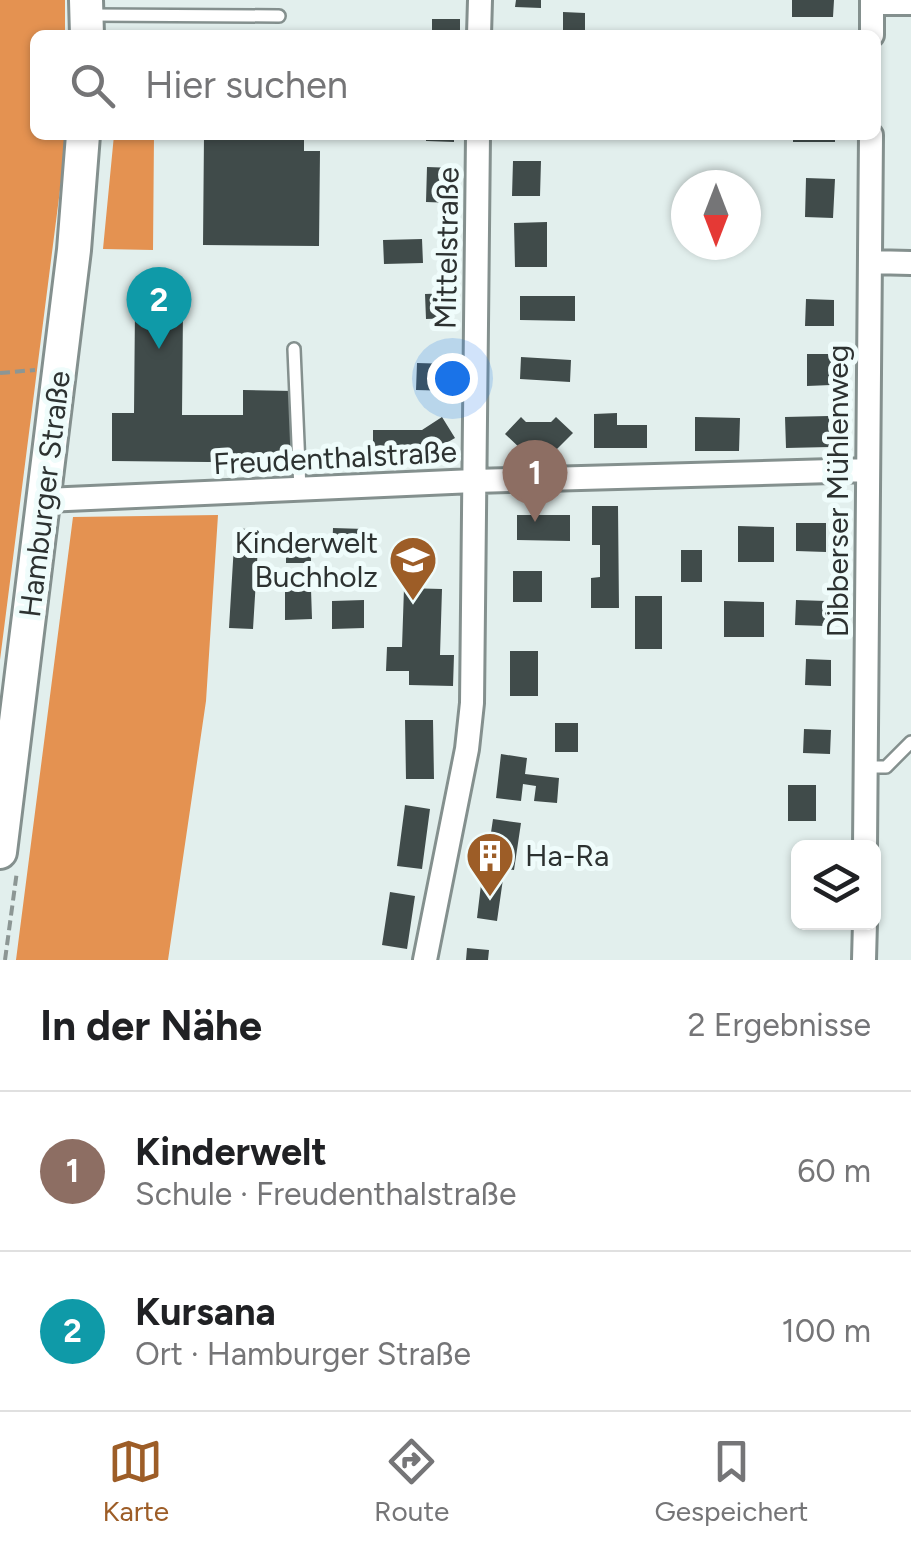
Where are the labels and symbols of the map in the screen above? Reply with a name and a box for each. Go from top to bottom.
street label: Mittelstraße [427,167,466,329]
north arrow [671,170,761,260]
pin: 2 [126,266,192,349]
street label: Dibberser Mühlenweg [819,345,856,637]
your location [427,353,478,404]
street label: Hamburger Straße [11,369,78,619]
street label: Freudenthalstraße [212,433,458,482]
pin: 1 [502,440,568,522]
place label: Kinderwelt Buchholz [234,524,378,595]
school or university icon: Kinderwelt Buchholz [387,534,439,602]
building icon: Ha-Ra [464,830,516,898]
place label: Ha-Ra [525,837,609,874]

